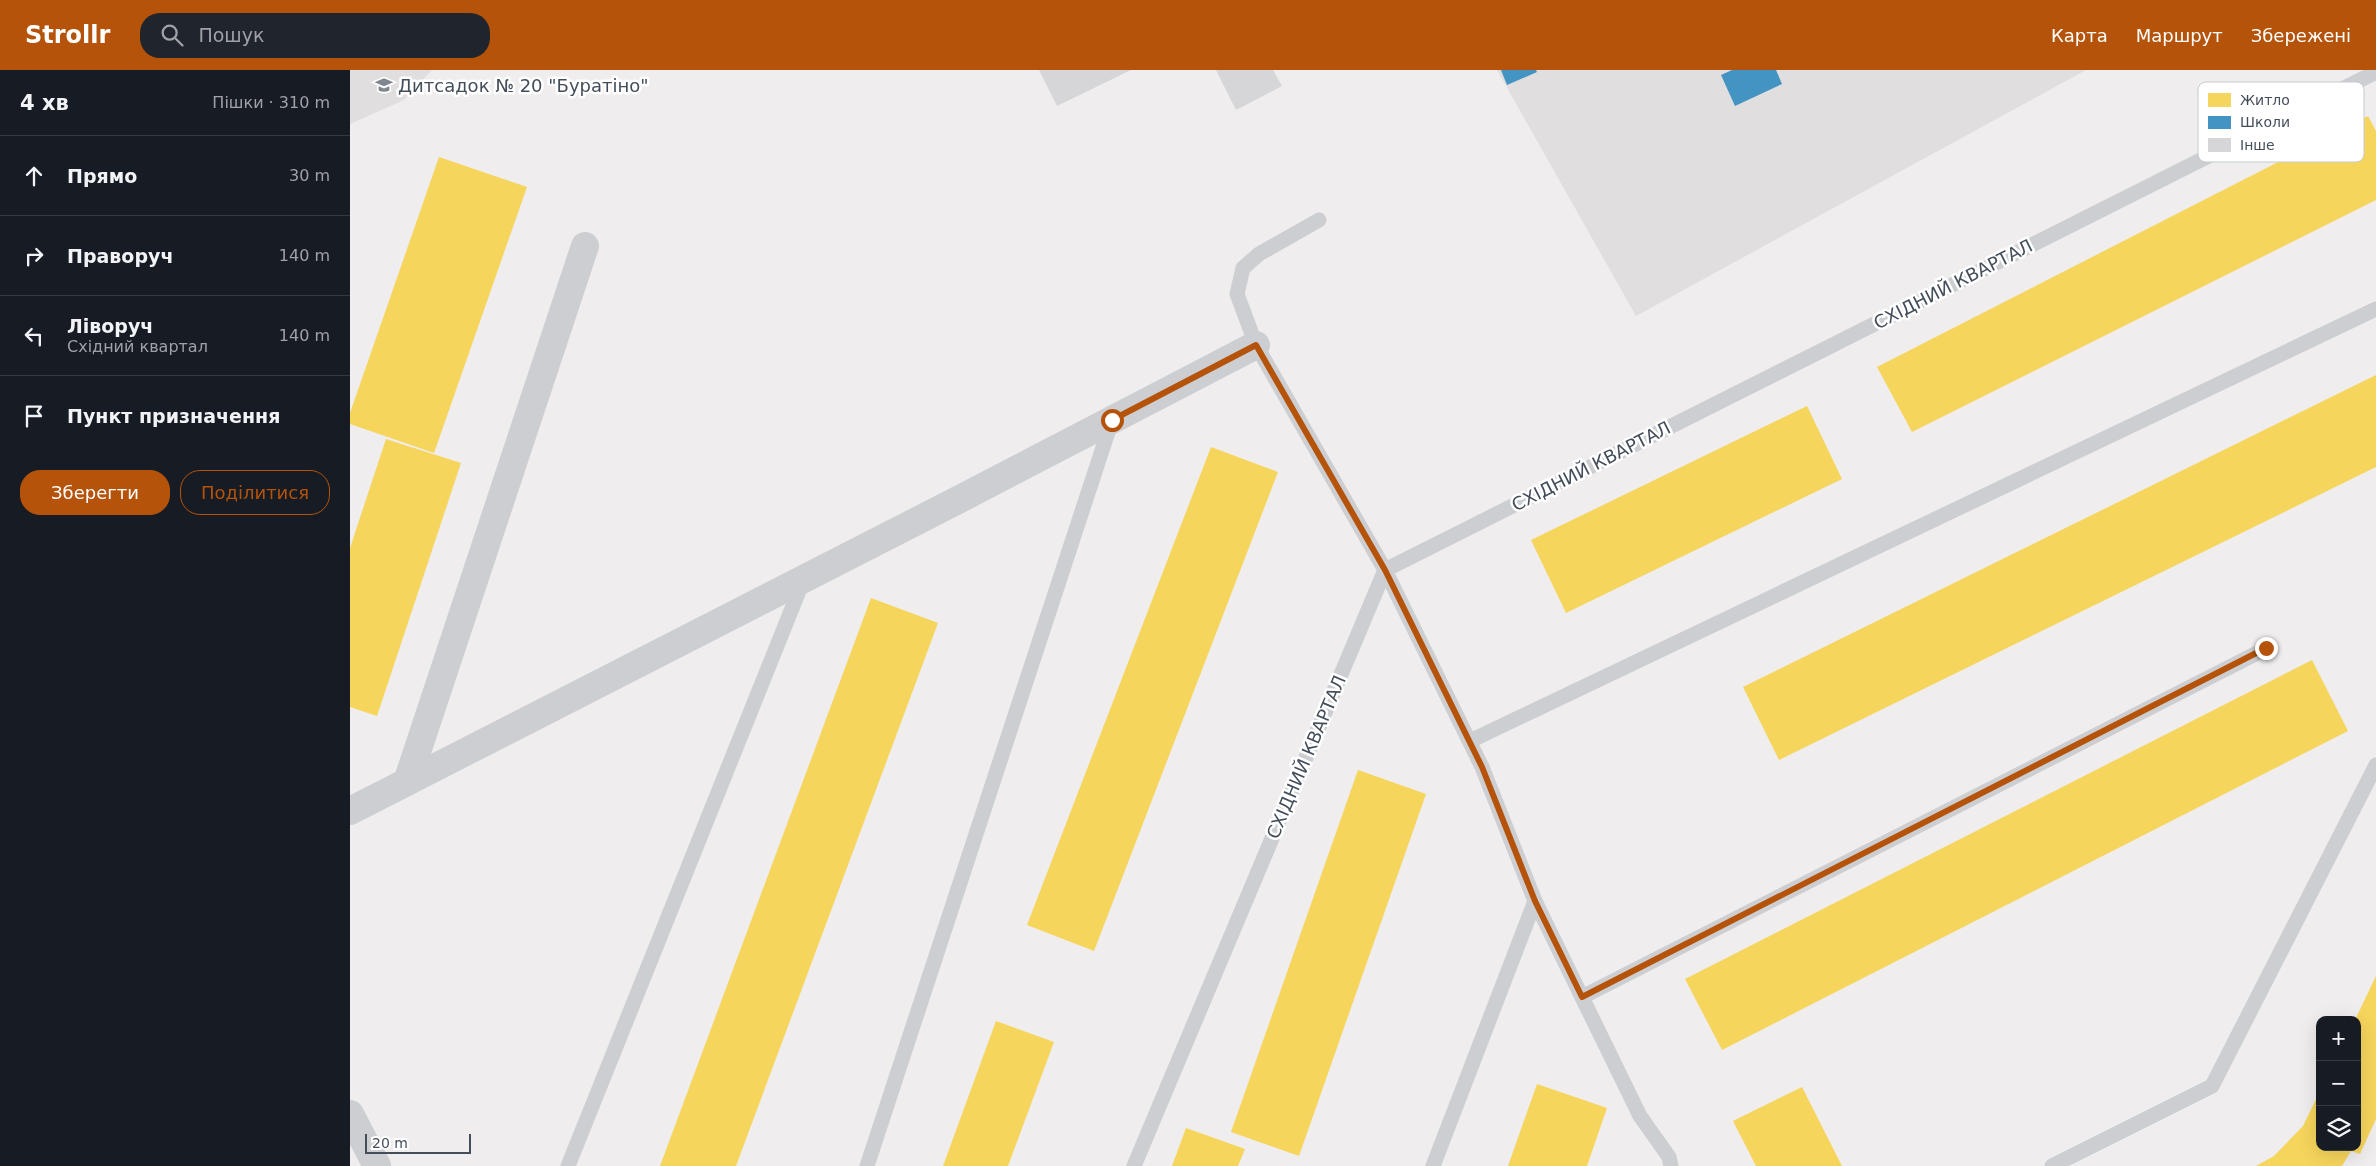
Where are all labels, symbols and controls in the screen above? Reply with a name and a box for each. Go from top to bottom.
search box [140,13,490,58]
text: Strollr [25,21,110,49]
icon: search [158,21,186,49]
text: Пошук [198,24,264,46]
text: Карта [2051,25,2108,46]
text: Маршрут [2136,25,2223,46]
text: Збережені [2251,25,2351,46]
school or university icon: Дитсадок № 20 "Буратіно" [374,75,394,95]
place label: Дитсадок № 20 "Буратіно" [398,75,649,96]
legend [2198,82,2364,162]
text: 4 хв [20,91,69,115]
text: Житло [2240,92,2290,108]
text: Пішки · 310 m [212,93,330,112]
text: Школи [2240,114,2290,130]
text: Інше [2240,137,2275,153]
icon: ahead [20,162,48,190]
text: Прямо [67,165,137,187]
text: 30 m [289,166,330,185]
street label: СХІДНИЙ КВАРТАЛ [1870,235,2036,333]
icon: right [20,242,48,270]
text: Праворуч [67,245,173,267]
text: 140 m [279,246,330,265]
text: Ліворуч [67,315,153,337]
icon: left [20,322,48,350]
text: 140 m [279,326,330,345]
text: Східний квартал [67,337,208,356]
icon: arrive [20,402,48,430]
text: Пункт призначення [67,405,280,427]
route start [1101,409,1124,432]
street label: СХІДНИЙ КВАРТАЛ [1508,417,1674,515]
button: Зберегти [20,470,170,515]
button: Поділитися [180,470,330,515]
route end [2255,637,2278,660]
street label: СХІДНИЙ КВАРТАЛ [1262,672,1350,842]
map controls [2316,1016,2361,1151]
button: + [2316,1016,2361,1061]
button: − [2316,1061,2361,1106]
button: layers [2316,1106,2361,1151]
scale bar [365,1131,471,1154]
text: 20 m [372,1135,408,1151]

